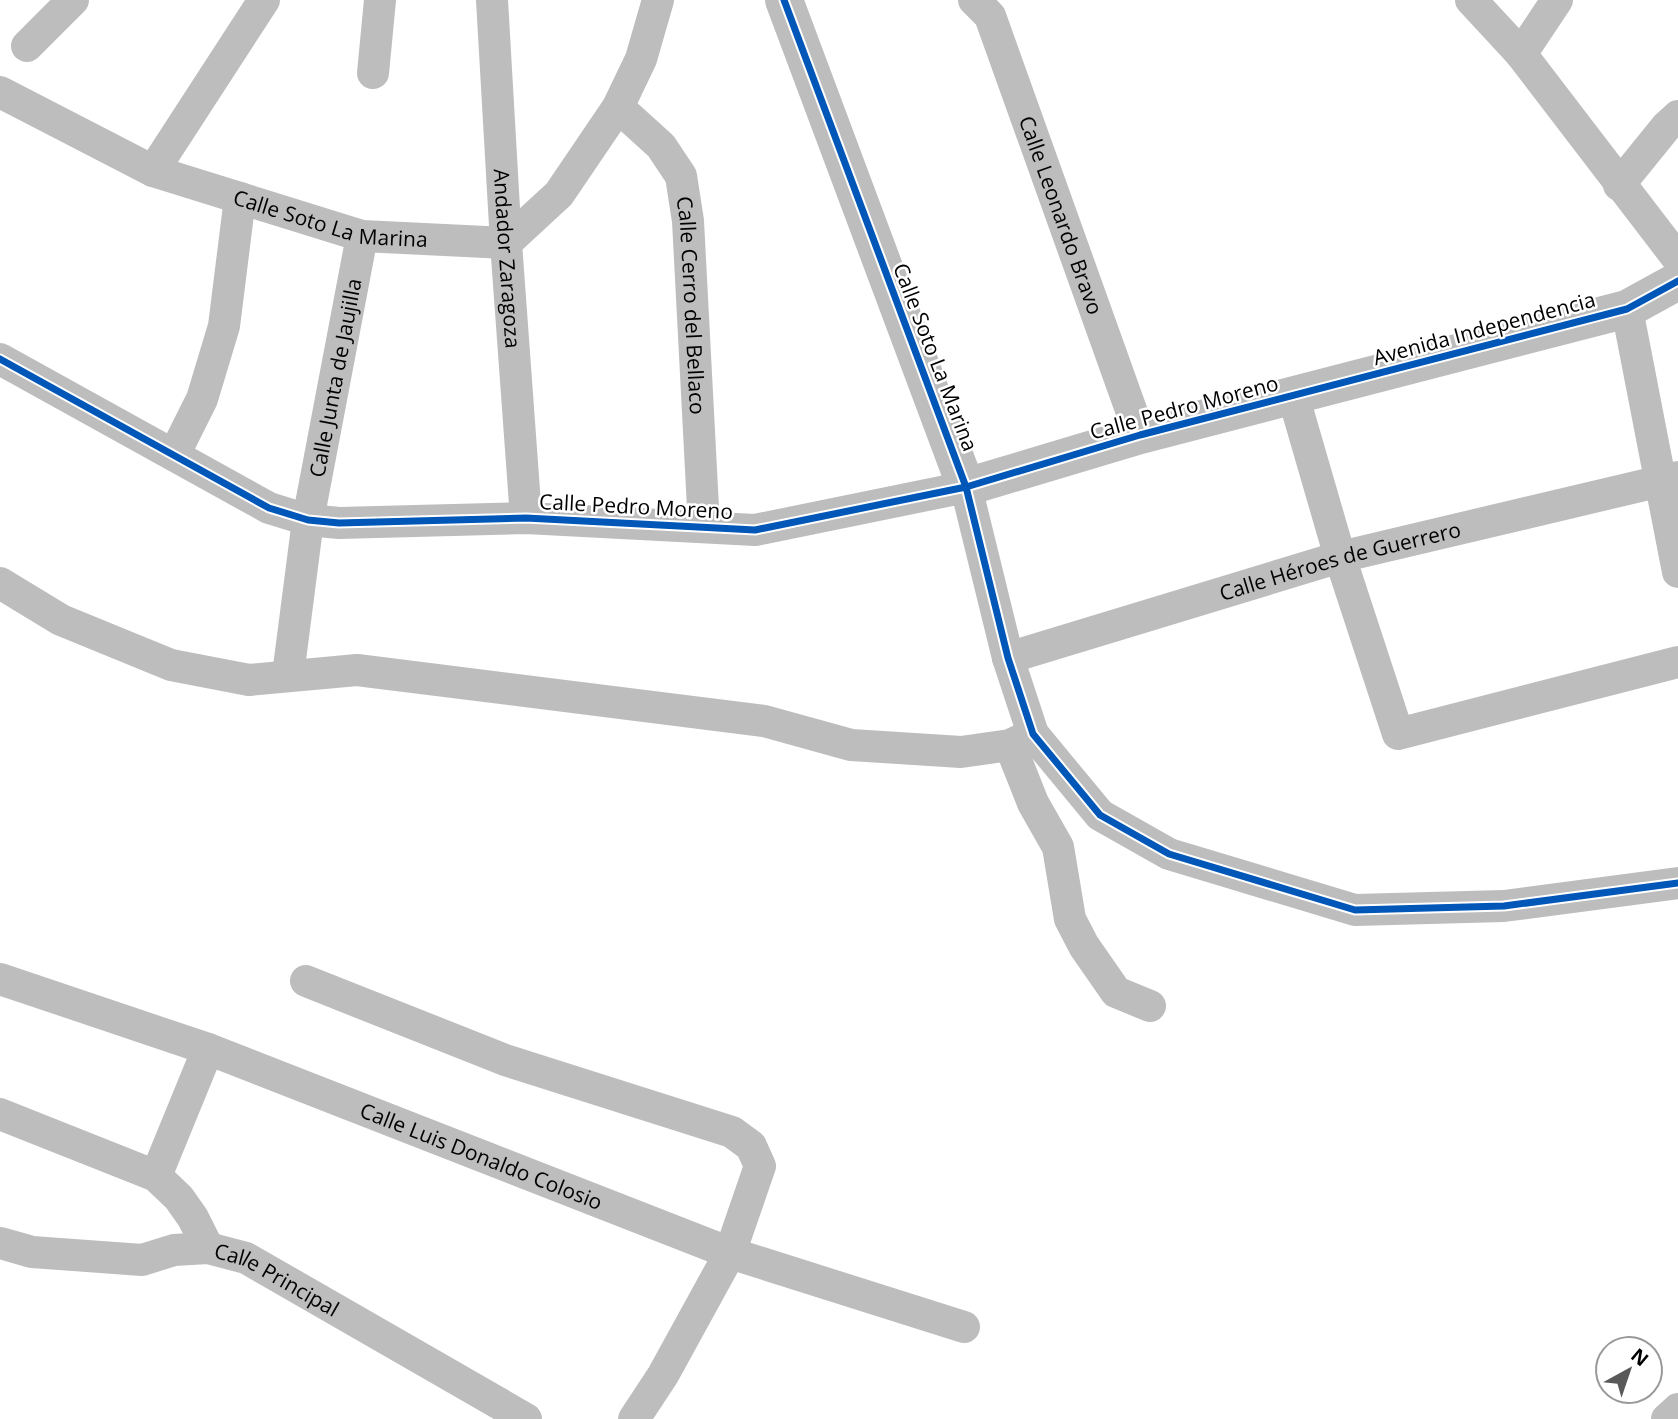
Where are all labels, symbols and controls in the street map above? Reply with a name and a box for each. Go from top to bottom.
street label: Calle Leonardo Bravo [1013,112,1110,318]
street label: Andador Zaragoza [488,168,528,349]
street label: Calle Soto La Marina [230,183,428,253]
street label: Calle Cerro del Bellaco [670,194,712,415]
street label: Calle Soto La Marina [887,259,985,455]
street label: Calle Junta de Jaujilla [302,276,368,480]
street label: Avenida Independencia [1370,285,1598,371]
street label: Calle Pedro Moreno [1087,368,1281,446]
street label: Calle Pedro Moreno [538,487,734,525]
street label: Calle Héroes de Guerrero [1216,515,1463,607]
street label: Calle Luis Donaldo Colosio [356,1096,607,1216]
street label: Calle Principal [211,1236,344,1323]
north arrow [1594,1335,1664,1405]
text: N [1626,1342,1654,1372]

